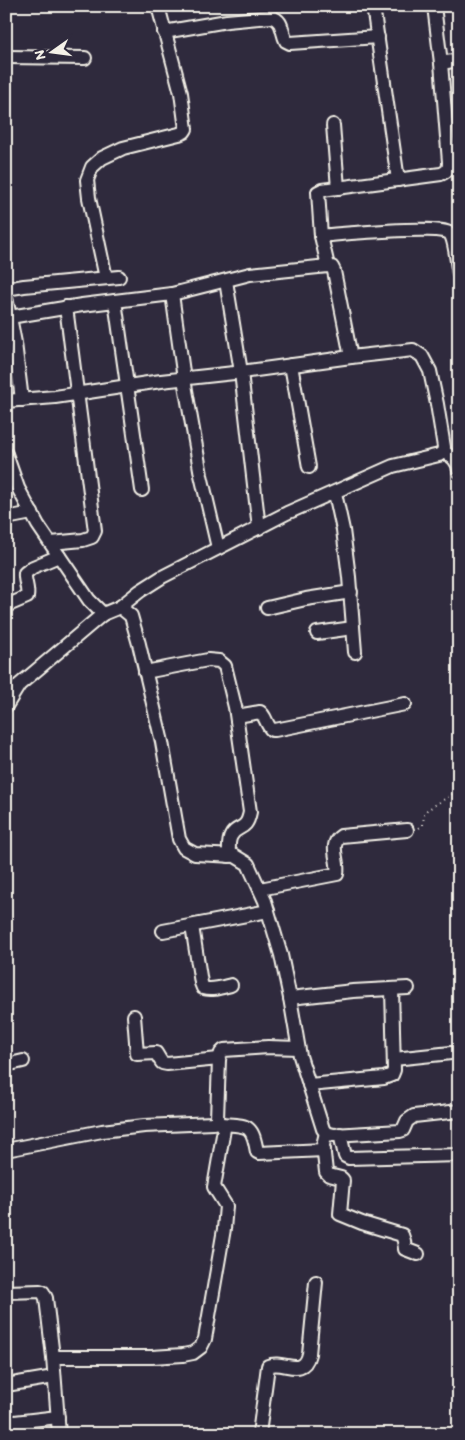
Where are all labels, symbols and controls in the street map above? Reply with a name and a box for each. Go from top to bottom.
north arrow [28,28,78,78]
text: N [30,48,49,62]

